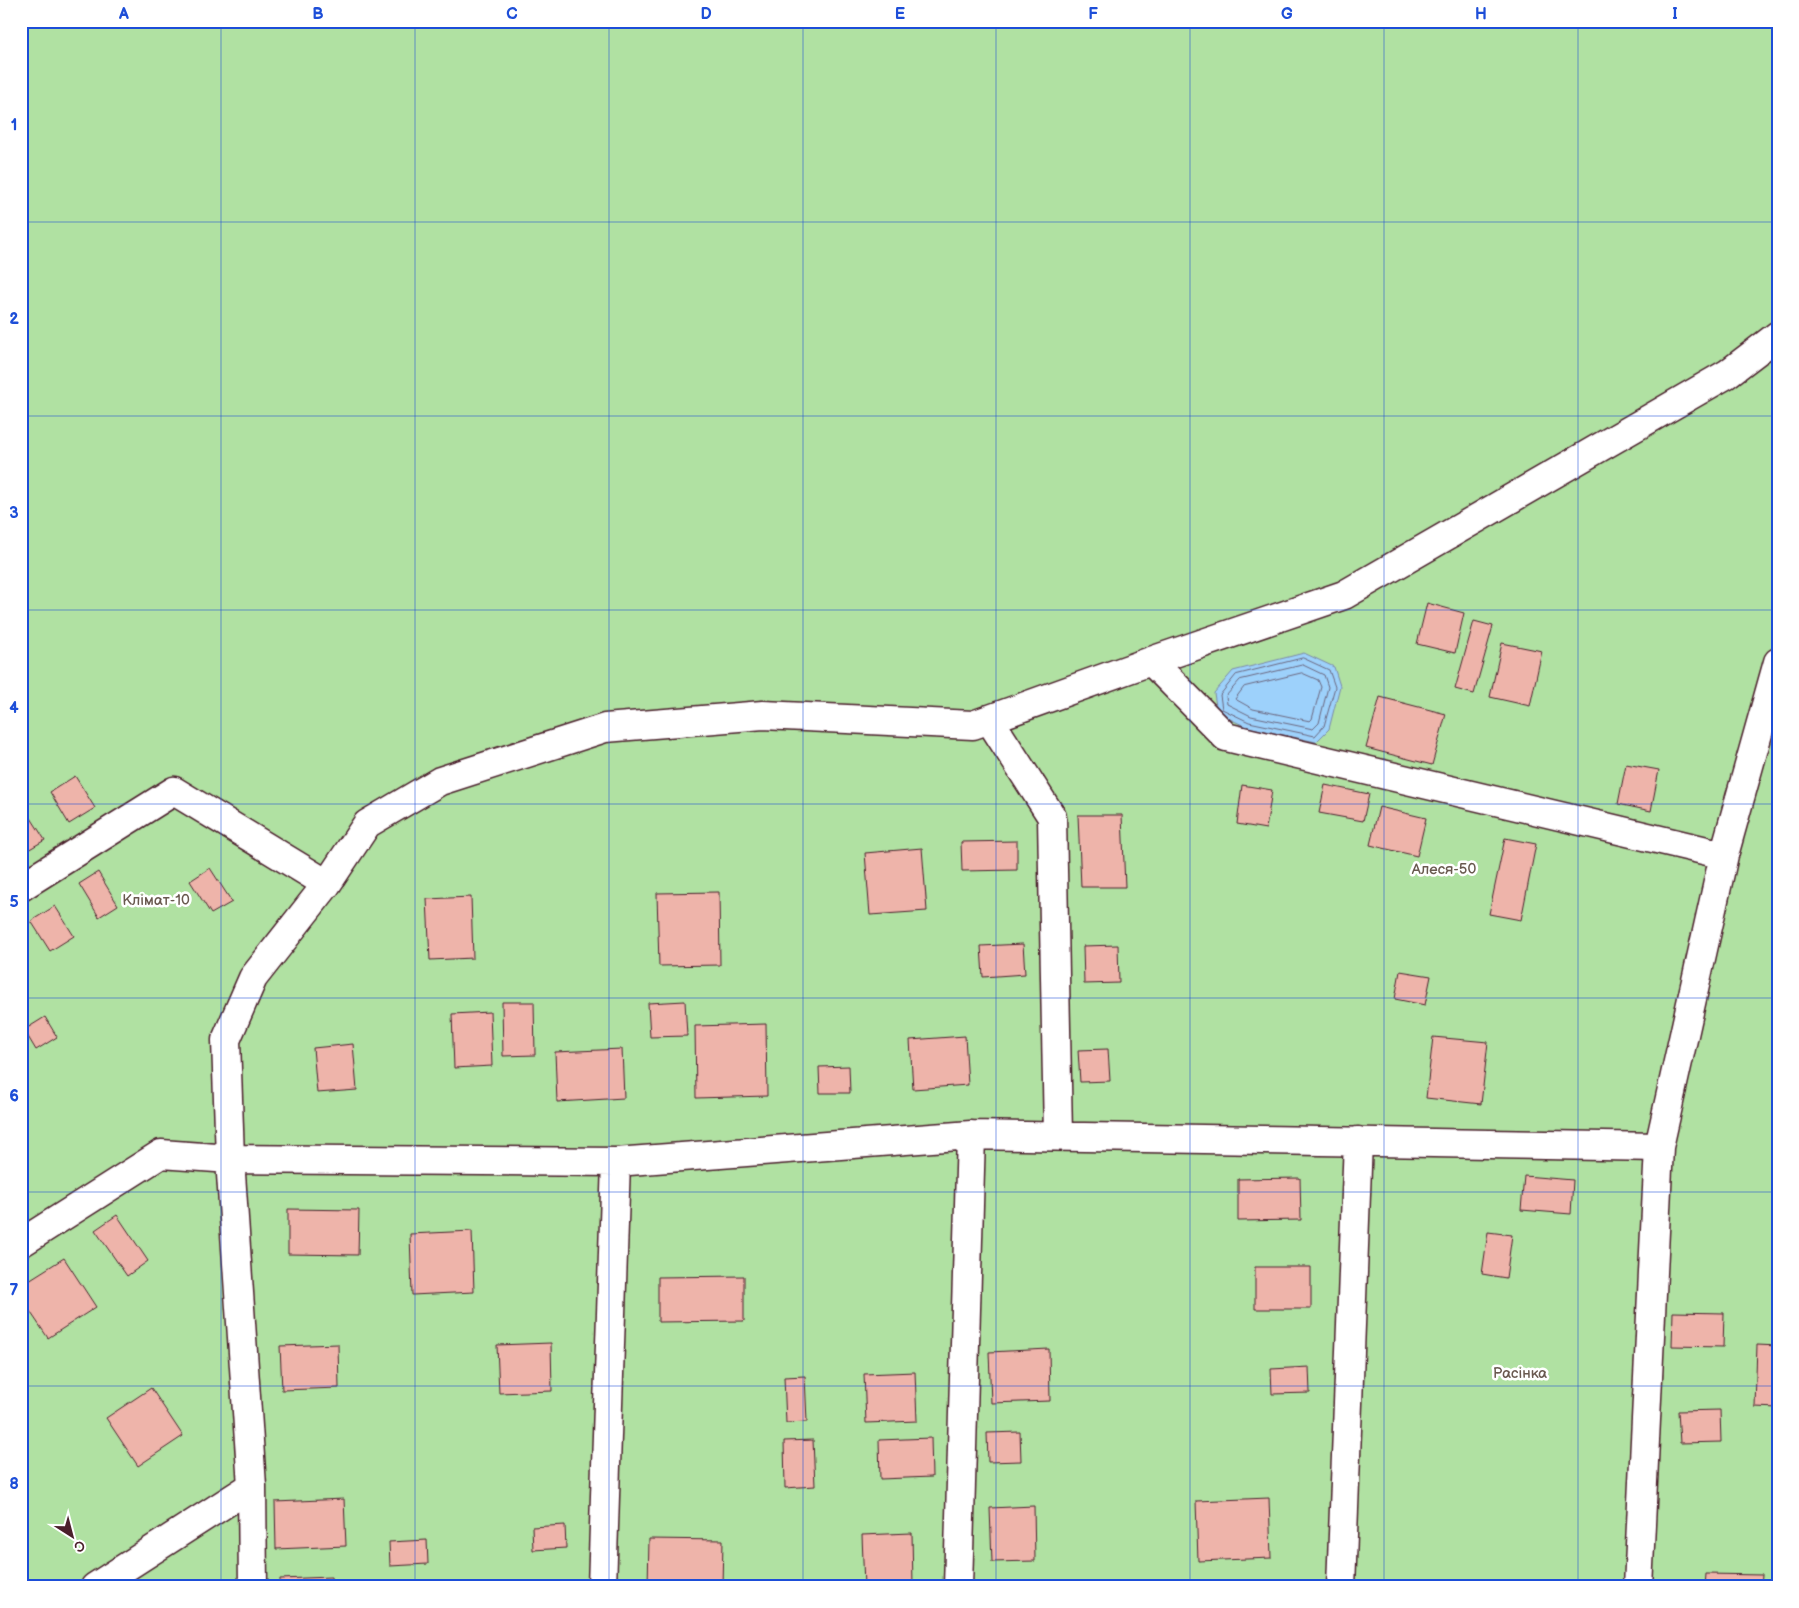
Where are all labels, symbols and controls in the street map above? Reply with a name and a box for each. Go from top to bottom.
text: A [118,5,129,24]
text: B [312,5,324,24]
text: C [506,5,518,24]
text: D [700,5,712,24]
text: E [895,5,905,24]
text: F [1088,5,1098,24]
text: G [1281,5,1293,24]
text: H [1475,5,1487,24]
text: I [1672,5,1678,24]
text: 1 [11,116,17,135]
text: 2 [9,310,19,329]
text: 3 [9,504,19,523]
text: 4 [9,699,19,718]
park label: Алеся-50 [1411,860,1476,879]
park label: Клімат-10 [122,891,190,910]
text: 5 [9,893,19,912]
text: 6 [9,1087,19,1106]
text: 7 [10,1281,19,1300]
park label: Расінка [1493,1364,1547,1383]
text: 8 [9,1475,19,1494]
north arrow [48,1510,98,1560]
text: С [70,1536,88,1556]

